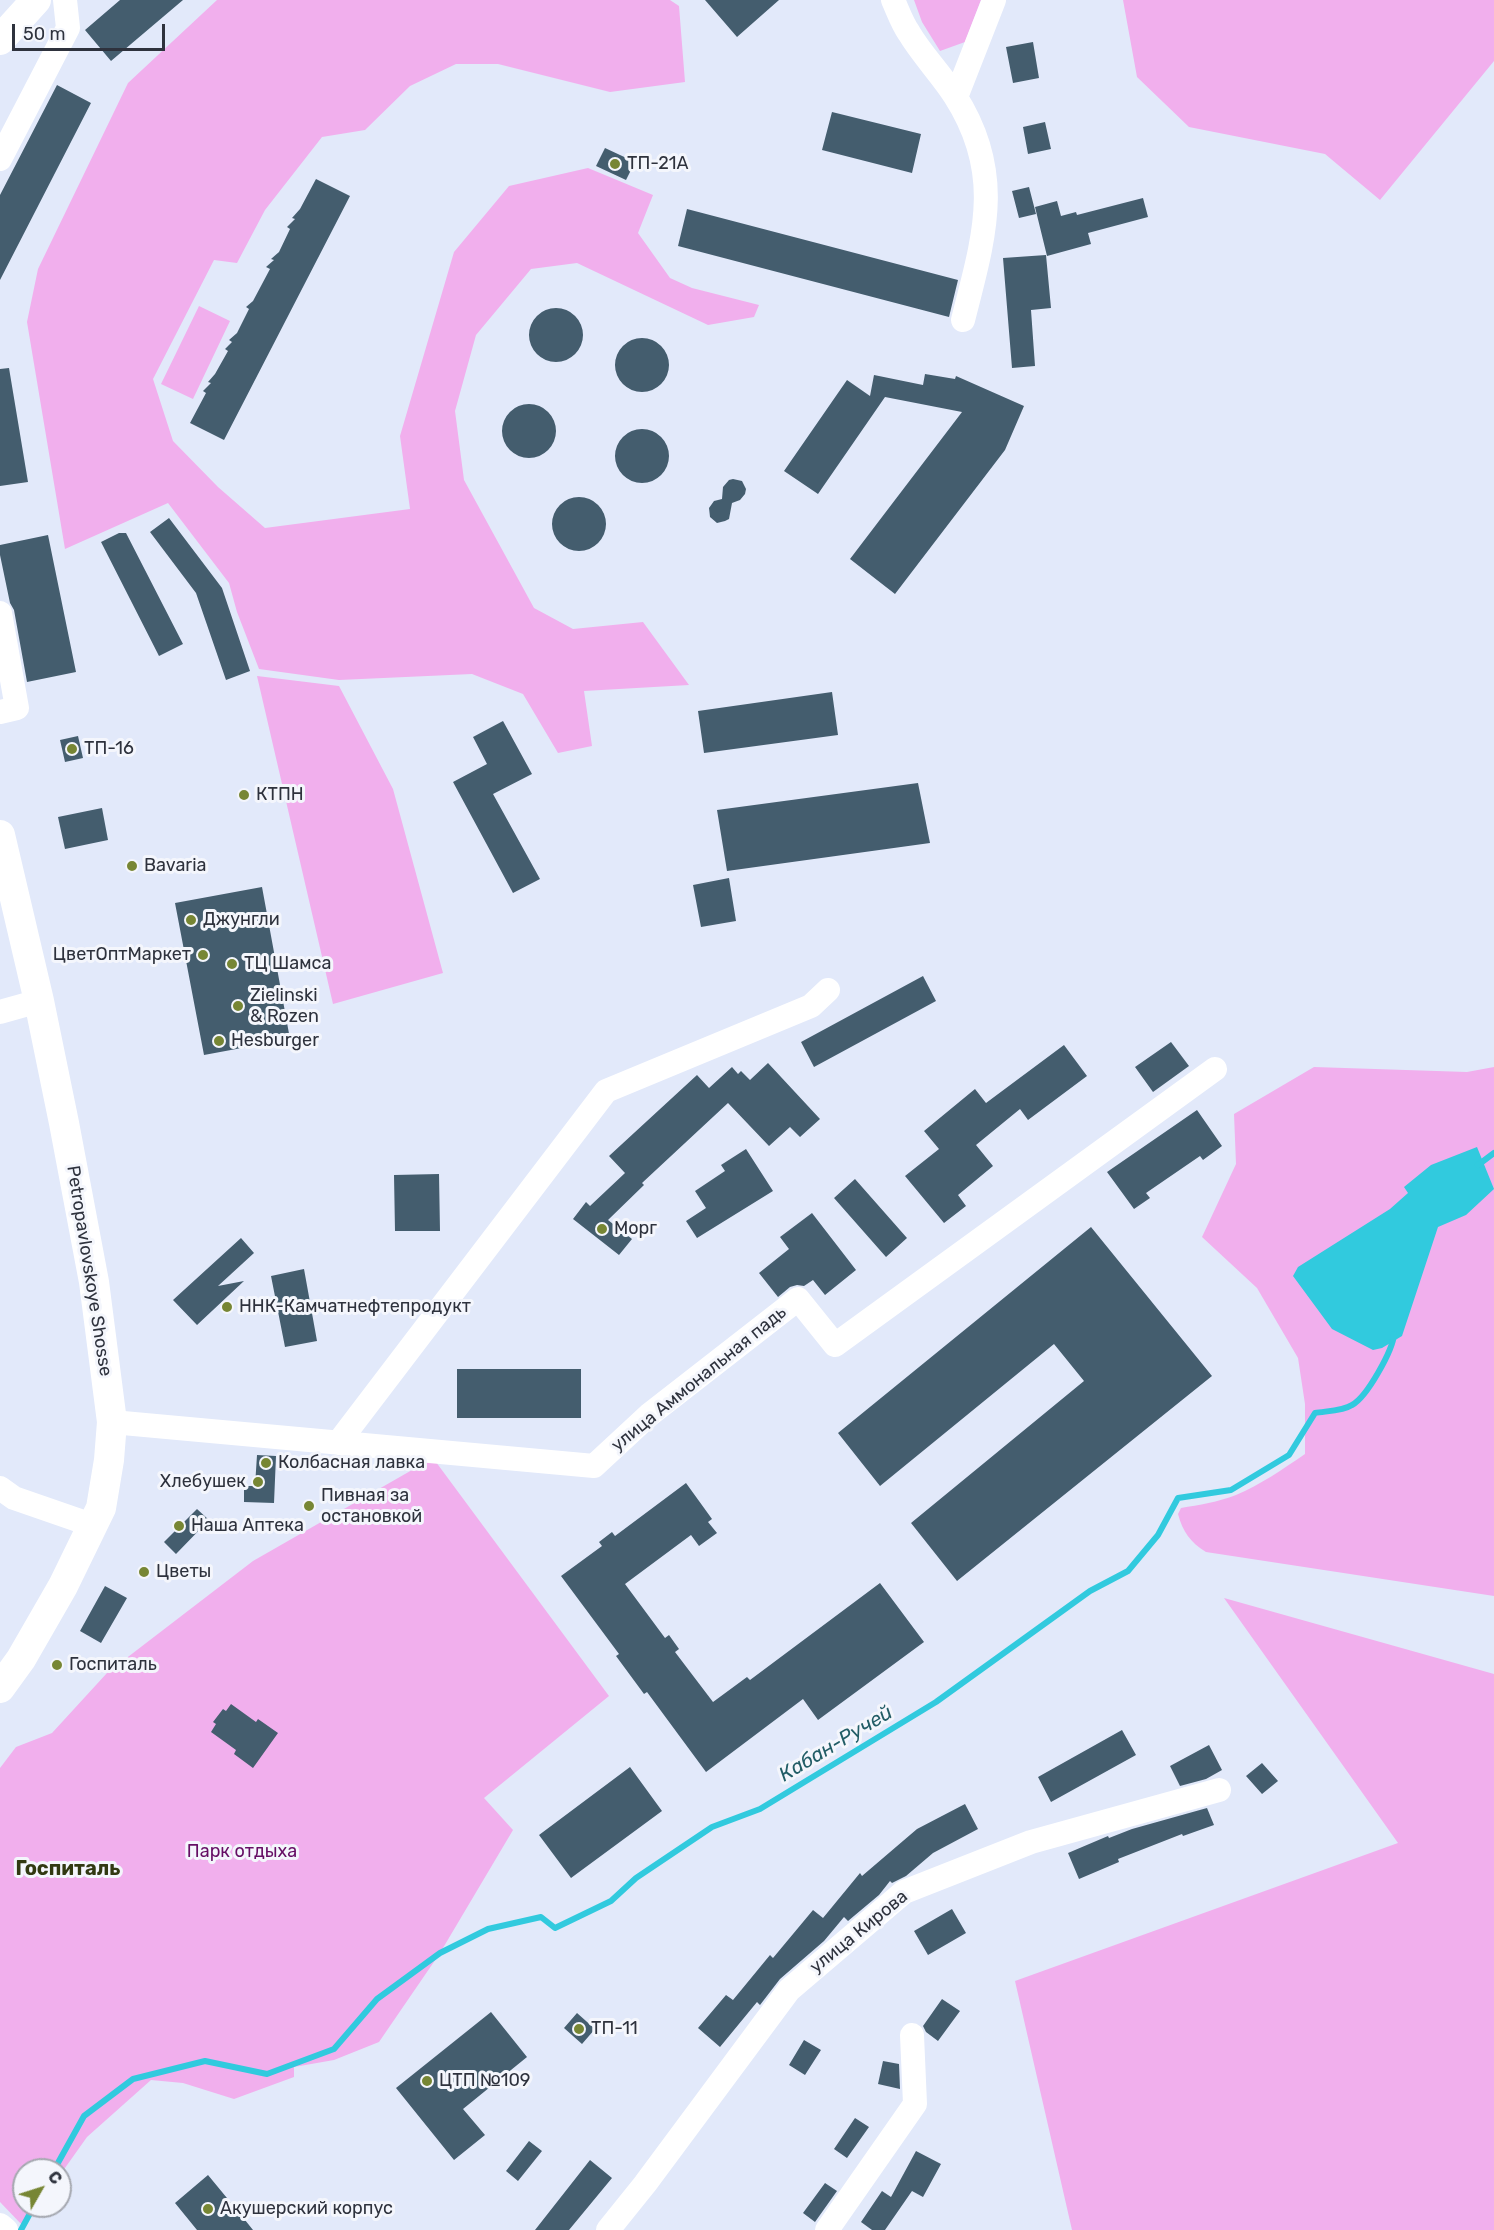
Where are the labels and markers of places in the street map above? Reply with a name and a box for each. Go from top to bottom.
place label: ТП-21А [627,153,688,175]
marker: ТП-21А [608,157,622,171]
place label: ТП-16 [84,738,134,760]
marker: ТП-16 [65,742,79,756]
place label: КТПН [256,784,304,806]
marker: КТПН [237,788,251,802]
place label: Bavaria [144,855,206,877]
marker: Bavaria [125,859,139,873]
place label: Джунгли [203,909,280,931]
marker: Джунгли [184,913,198,927]
place label: ЦветОптМаркет [53,944,191,966]
marker: ЦветОптМаркет [196,948,210,962]
place label: ТЦ Шамса [244,953,331,975]
marker: ТЦ Шамса [225,957,239,971]
place label: Zielinski & Rozen [250,985,319,1028]
marker: Zielinski & Rozen [231,999,245,1013]
place label: Hesburger [231,1030,319,1052]
marker: Hesburger [212,1034,226,1048]
place label: Морг [614,1218,657,1240]
marker: Морг [595,1222,609,1236]
place label: ННК-Камчатнефтепродукт [239,1296,471,1318]
marker: ННК-Камчатнефтепродукт [220,1300,234,1314]
place label: Колбасная лавка [278,1452,425,1474]
marker: Колбасная лавка [259,1456,273,1470]
place label: Хлебушек [160,1471,246,1493]
marker: Хлебушек [251,1475,265,1489]
place label: Пивная за остановкой [321,1485,422,1528]
marker: Пивная за остановкой [302,1499,316,1513]
place label: Наша Аптека [191,1515,304,1537]
marker: Наша Аптека [172,1519,186,1533]
place label: Цветы [156,1561,211,1583]
marker: Цветы [137,1565,151,1579]
place label: Госпиталь [69,1654,157,1676]
marker: Госпиталь [50,1658,64,1672]
place label: ТП-11 [591,2018,638,2040]
marker: ТП-11 [572,2022,586,2036]
place label: ЦТП №109 [439,2070,531,2092]
marker: ЦТП №109 [420,2074,434,2088]
place label: Акушерский корпус [220,2198,393,2220]
marker: Акушерский корпус [201,2202,215,2216]

